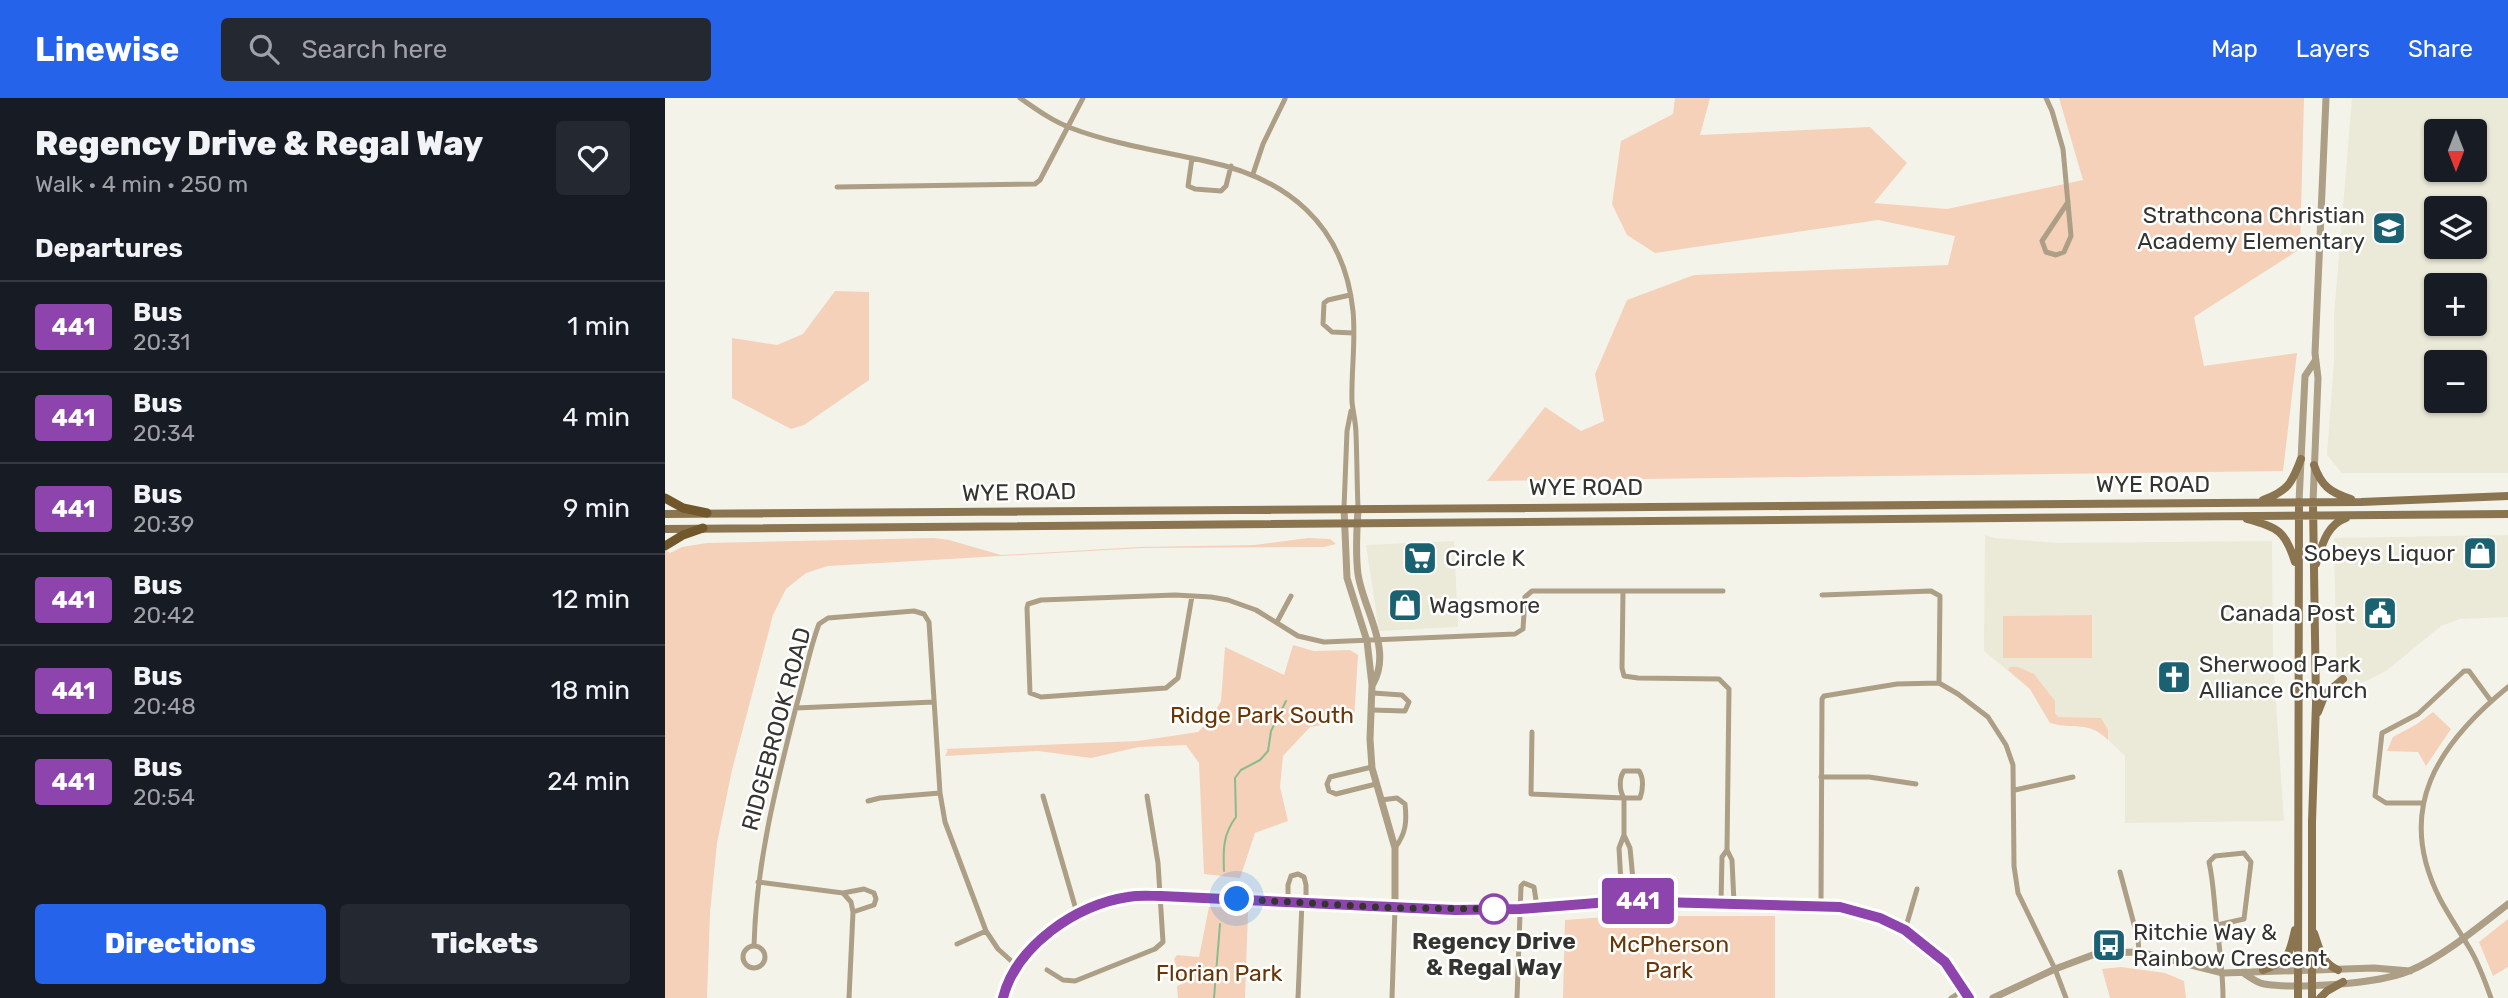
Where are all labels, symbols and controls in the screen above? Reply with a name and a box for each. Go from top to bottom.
search box [221,18,711,81]
text: Linewise [35,30,179,69]
icon: search [245,30,283,68]
text: Search here [301,34,447,65]
text: Map [2211,35,2258,63]
text: Layers [2296,35,2370,63]
text: Share [2408,35,2473,63]
north arrow [2424,119,2487,182]
map controls [2424,119,2487,413]
button: heart [556,121,630,195]
text: Regency Drive & Regal Way [35,124,483,163]
text: Walk · 4 min · 250 m [35,170,248,198]
button: layers [2424,196,2487,259]
place label: Strathcona Christian Academy Elementary [2137,201,2365,255]
school or university icon: Strathcona Christian Academy Elementary [2370,209,2408,247]
text: Departures [35,233,183,264]
button: + [2424,273,2487,336]
text: Bus [133,297,182,328]
text: 1 min [567,311,630,342]
text: 441 [51,313,96,341]
text: 20:31 [133,328,190,356]
button: − [2424,350,2487,413]
text: Bus [133,388,182,419]
text: 4 min [562,402,630,433]
text: 441 [51,404,96,432]
text: 20:34 [133,419,195,447]
street label: WYE ROAD [2096,470,2210,498]
street label: WYE ROAD [1529,473,1643,501]
street label: WYE ROAD [962,477,1076,507]
text: Bus [133,479,182,510]
text: 9 min [563,493,630,524]
text: 441 [51,495,96,523]
text: 20:39 [133,510,194,538]
shop icon: Sobeys Liquor [2461,534,2499,572]
supermarket icon: Circle K [1401,539,1439,577]
place label: Sobeys Liquor [2304,539,2455,567]
place label: Circle K [1445,544,1525,572]
text: Bus [133,570,182,601]
text: 12 min [552,584,630,615]
text: 441 [51,586,96,614]
shop icon: Wagsmore [1386,586,1424,624]
place label: Wagsmore [1429,591,1540,619]
public building icon: Canada Post [2361,594,2399,632]
place label: Canada Post [2220,599,2355,627]
text: 20:42 [133,601,195,629]
street label: RIDGEBROOK ROAD [735,624,817,834]
place label: Sherwood Park Alliance Church [2199,650,2367,704]
church icon: Sherwood Park Alliance Church [2155,658,2193,696]
text: Bus [133,661,182,692]
text: 18 min [551,675,630,706]
text: 441 [51,677,96,705]
text: 20:48 [133,692,196,720]
park label: Ridge Park South [1170,701,1354,729]
text: Bus [133,752,182,783]
text: 24 min [547,766,630,797]
text: 441 [51,768,96,796]
text: 20:54 [133,783,195,811]
line badge: 441 [1598,878,1678,924]
your location [1219,881,1254,916]
text: 441 [1616,887,1660,915]
marker: Regency Drive & Regal Way [1479,894,1509,924]
button: Directions [35,904,326,984]
button: Tickets [340,904,630,984]
place label: Ritchie Way & Rainbow Crescent [2133,918,2327,972]
bus stop icon: Ritchie Way & Rainbow Crescent [2090,926,2128,964]
place label: Regency Drive & Regal Way [1412,927,1576,981]
park label: McPherson Park [1609,930,1729,984]
park label: Florian Park [1156,959,1282,987]

